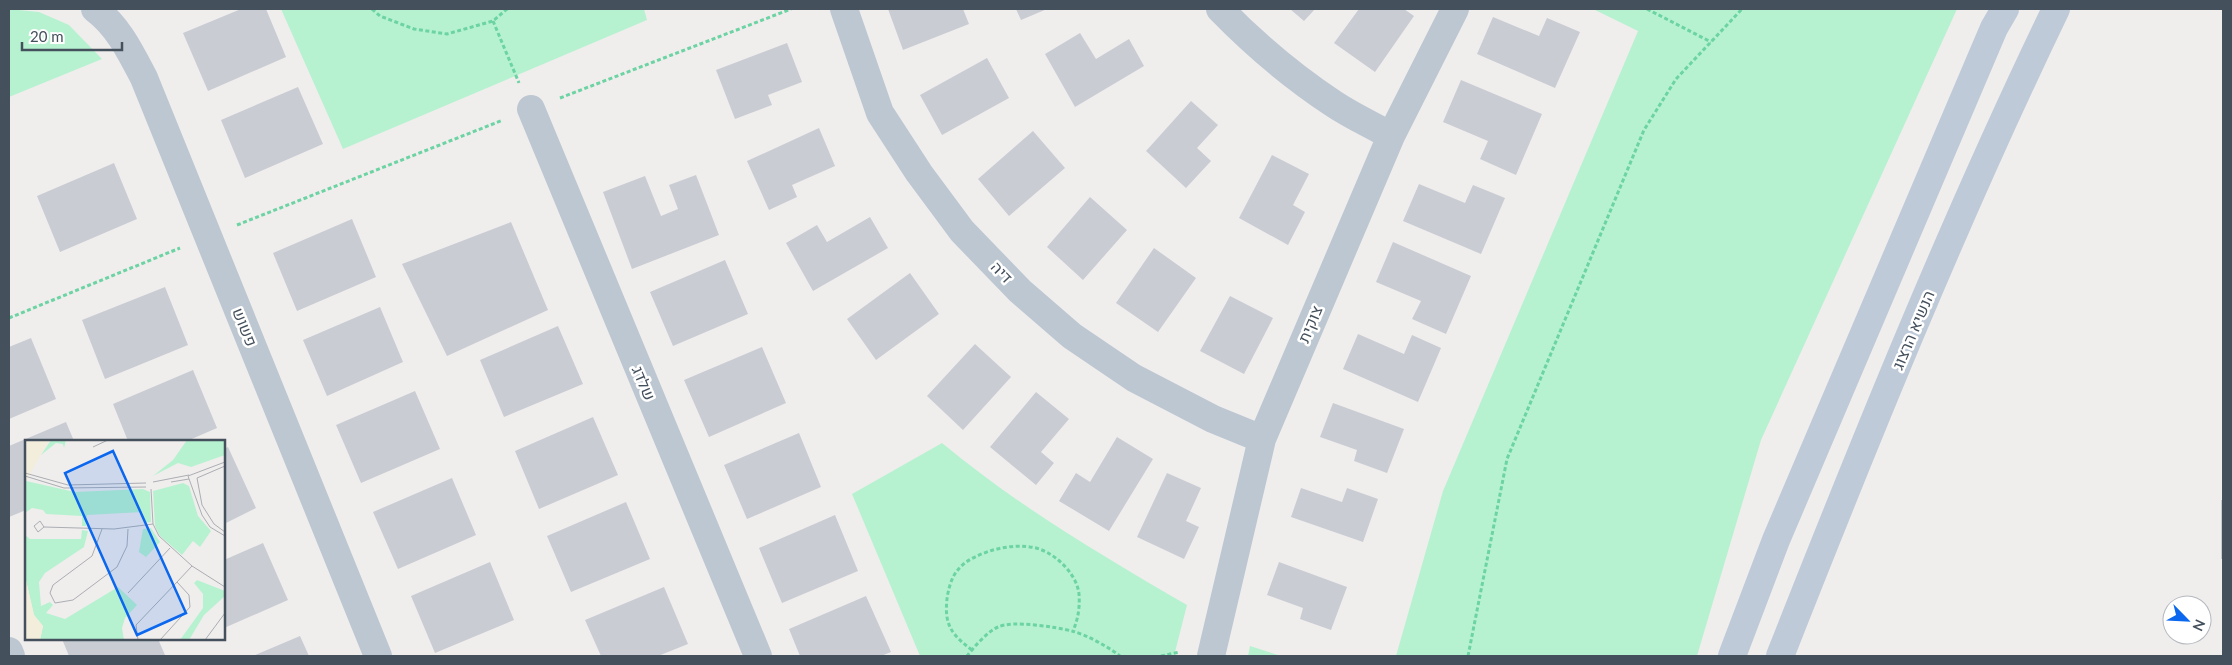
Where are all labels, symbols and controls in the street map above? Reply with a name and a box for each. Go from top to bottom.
scale bar [22,20,122,52]
text: 20 m [30,27,64,45]
street label: דיה [988,257,1017,286]
street label: הנשיא הרצוג [1887,287,1938,372]
street label: צוקית [1293,302,1326,345]
street label: פשוש [229,305,262,349]
street label: שלדג [629,363,660,403]
inset map [25,440,225,640]
north arrow [2162,595,2212,645]
text: N [2189,617,2209,634]

